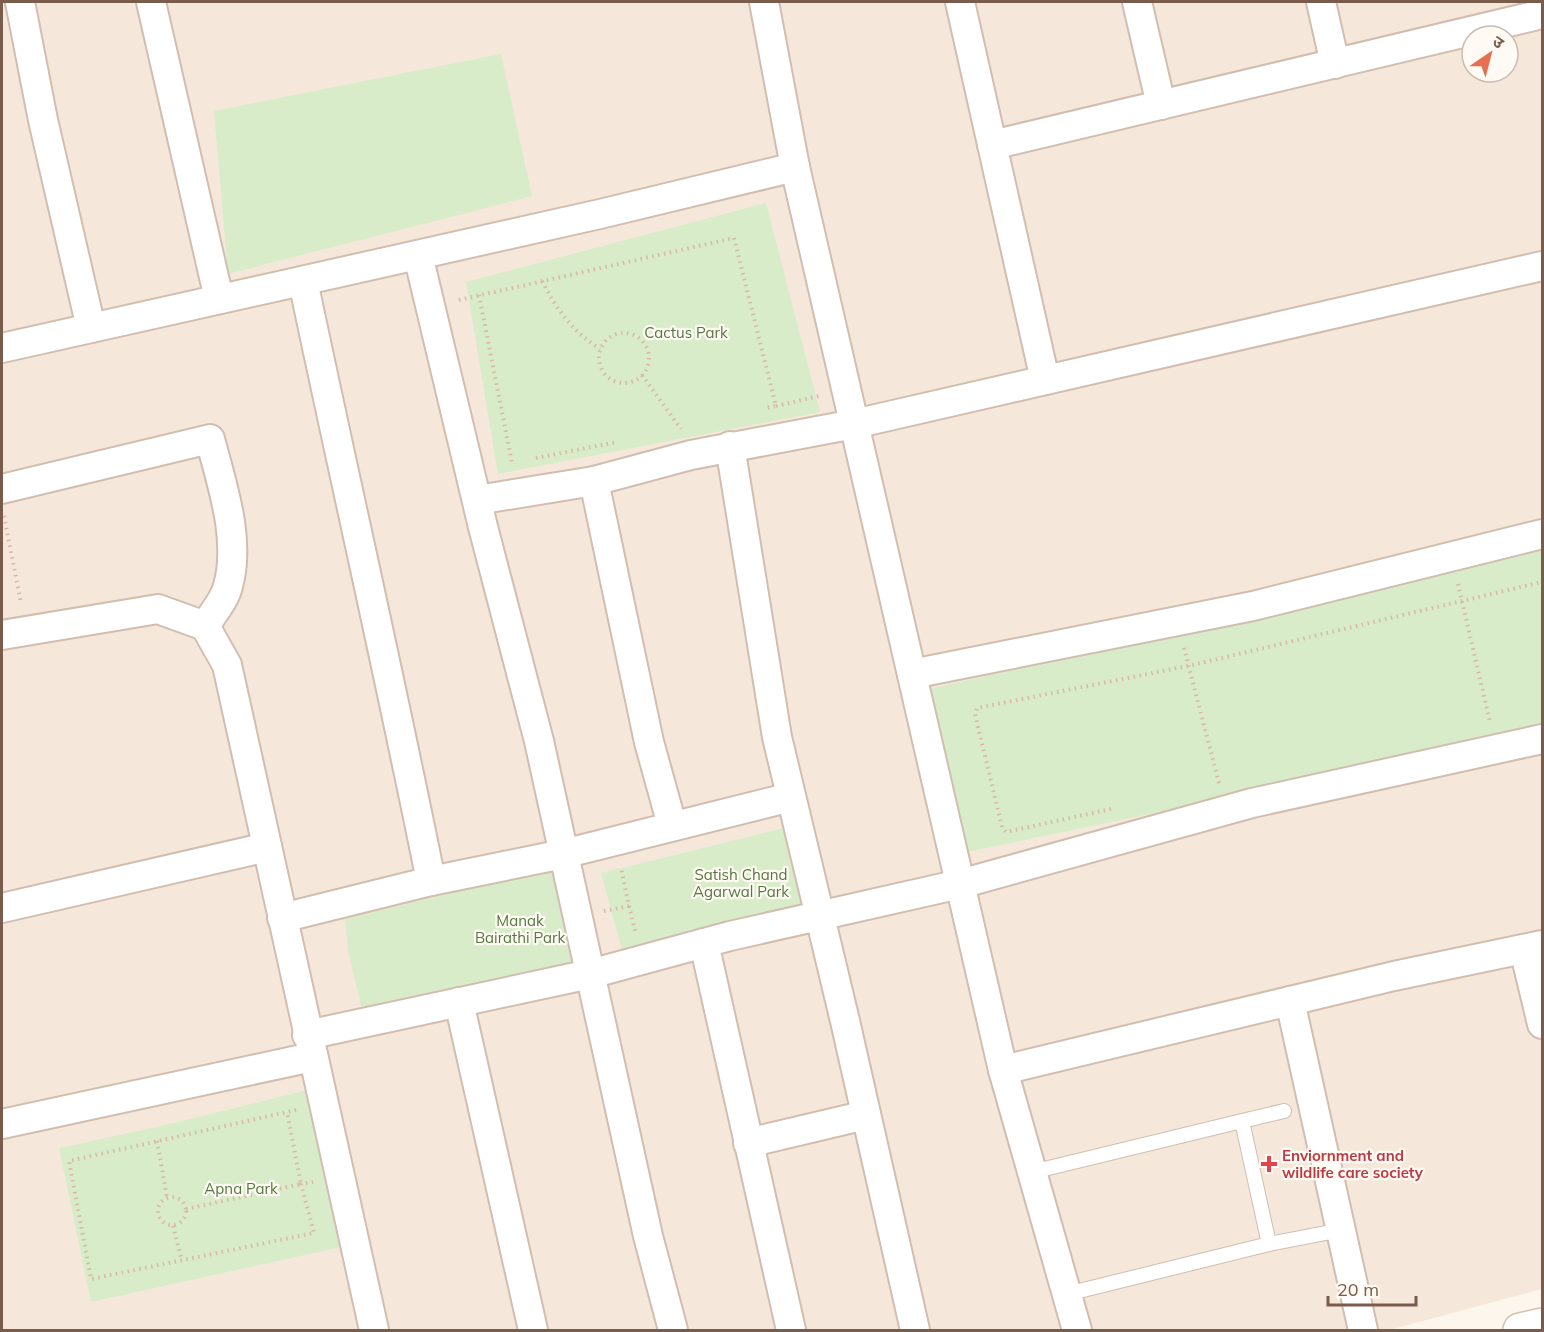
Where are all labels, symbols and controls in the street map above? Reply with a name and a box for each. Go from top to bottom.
north arrow [1460,24,1520,84]
text: उ [1489,31,1509,53]
park label: Cactus Park [644,323,728,342]
park label: Satish Chand Agarwal Park [693,865,789,901]
park label: Manak Bairathi Park [475,911,565,947]
place label: Enviornment and wildlife care society [1282,1146,1424,1182]
marker: Enviornment and wildlife care society [1260,1155,1278,1173]
park label: Apna Park [204,1179,278,1198]
scale bar [1328,1269,1416,1307]
text: 20 m [1337,1278,1379,1301]

